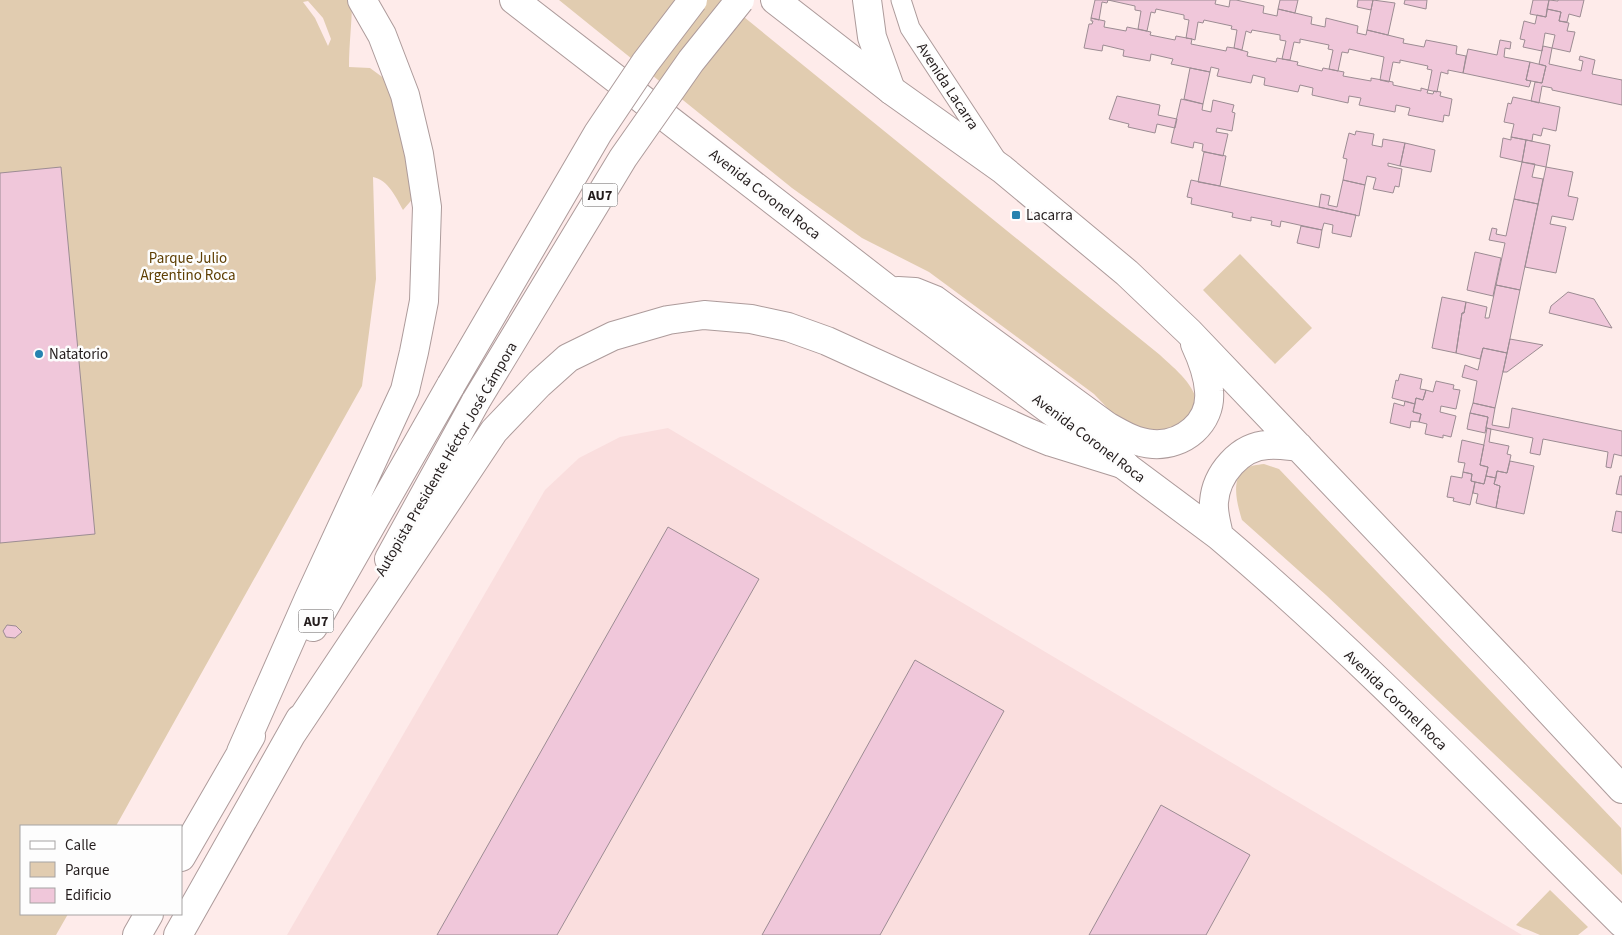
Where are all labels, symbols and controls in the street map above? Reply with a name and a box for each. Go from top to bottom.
street label: Avenida Lacarra [912,39,984,134]
street label: Avenida Coronel Roca [705,144,825,245]
road number: AU7 [582,184,618,206]
place label: Lacarra [1026,205,1073,226]
marker: Lacarra [1010,209,1022,221]
park label: Parque Julio Argentino Roca [140,248,236,286]
street label: Autopista Presidente Héctor José Cámpora [371,338,522,580]
place label: Natatorio [49,344,108,365]
marker: Natatorio [33,348,45,360]
street label: Avenida Coronel Roca [1028,389,1149,488]
road number: AU7 [298,610,334,632]
street label: Avenida Coronel Roca [1339,645,1452,755]
legend [20,825,182,915]
text: Calle [65,835,96,856]
text: Parque [65,860,109,881]
text: Edificio [65,885,112,906]

